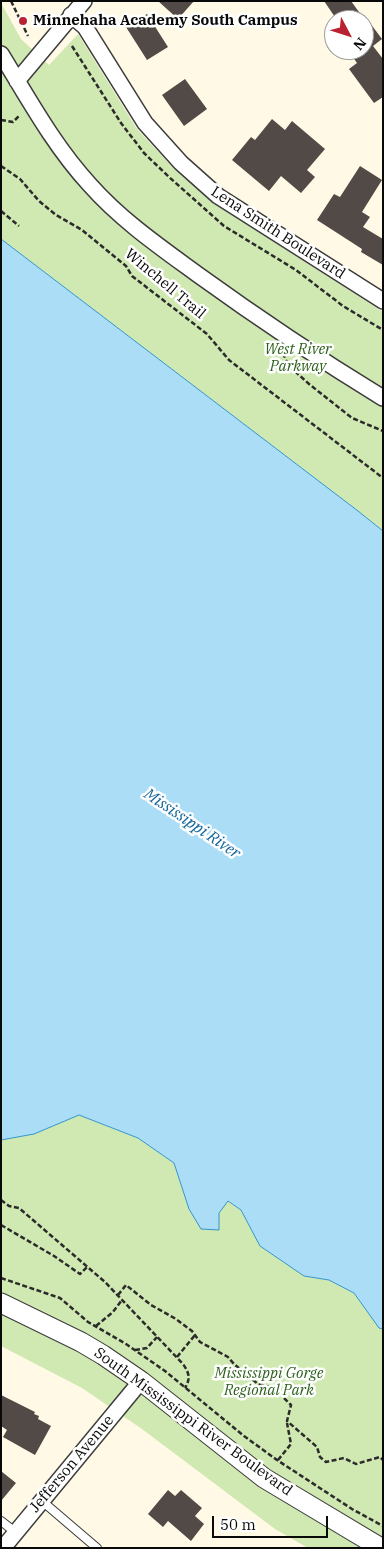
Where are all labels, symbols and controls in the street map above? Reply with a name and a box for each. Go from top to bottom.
north arrow [324,10,374,60]
place label: Minnehaha Academy South Campus [33,12,298,30]
marker: Minnehaha Academy South Campus [17,15,29,27]
text: N [349,34,370,54]
street label: Lena Smith Boulevard [208,183,348,283]
street label: Winchell Trail [121,245,209,323]
park label: West River Parkway [264,341,332,376]
water label: Mississippi River [140,785,244,863]
street label: South Mississippi River Boulevard [90,1344,296,1500]
park label: Mississippi Gorge Regional Park [215,1365,323,1400]
street label: Jefferson Avenue [26,1412,118,1516]
scale bar [214,1506,330,1538]
text: 50 m [220,1515,256,1534]

